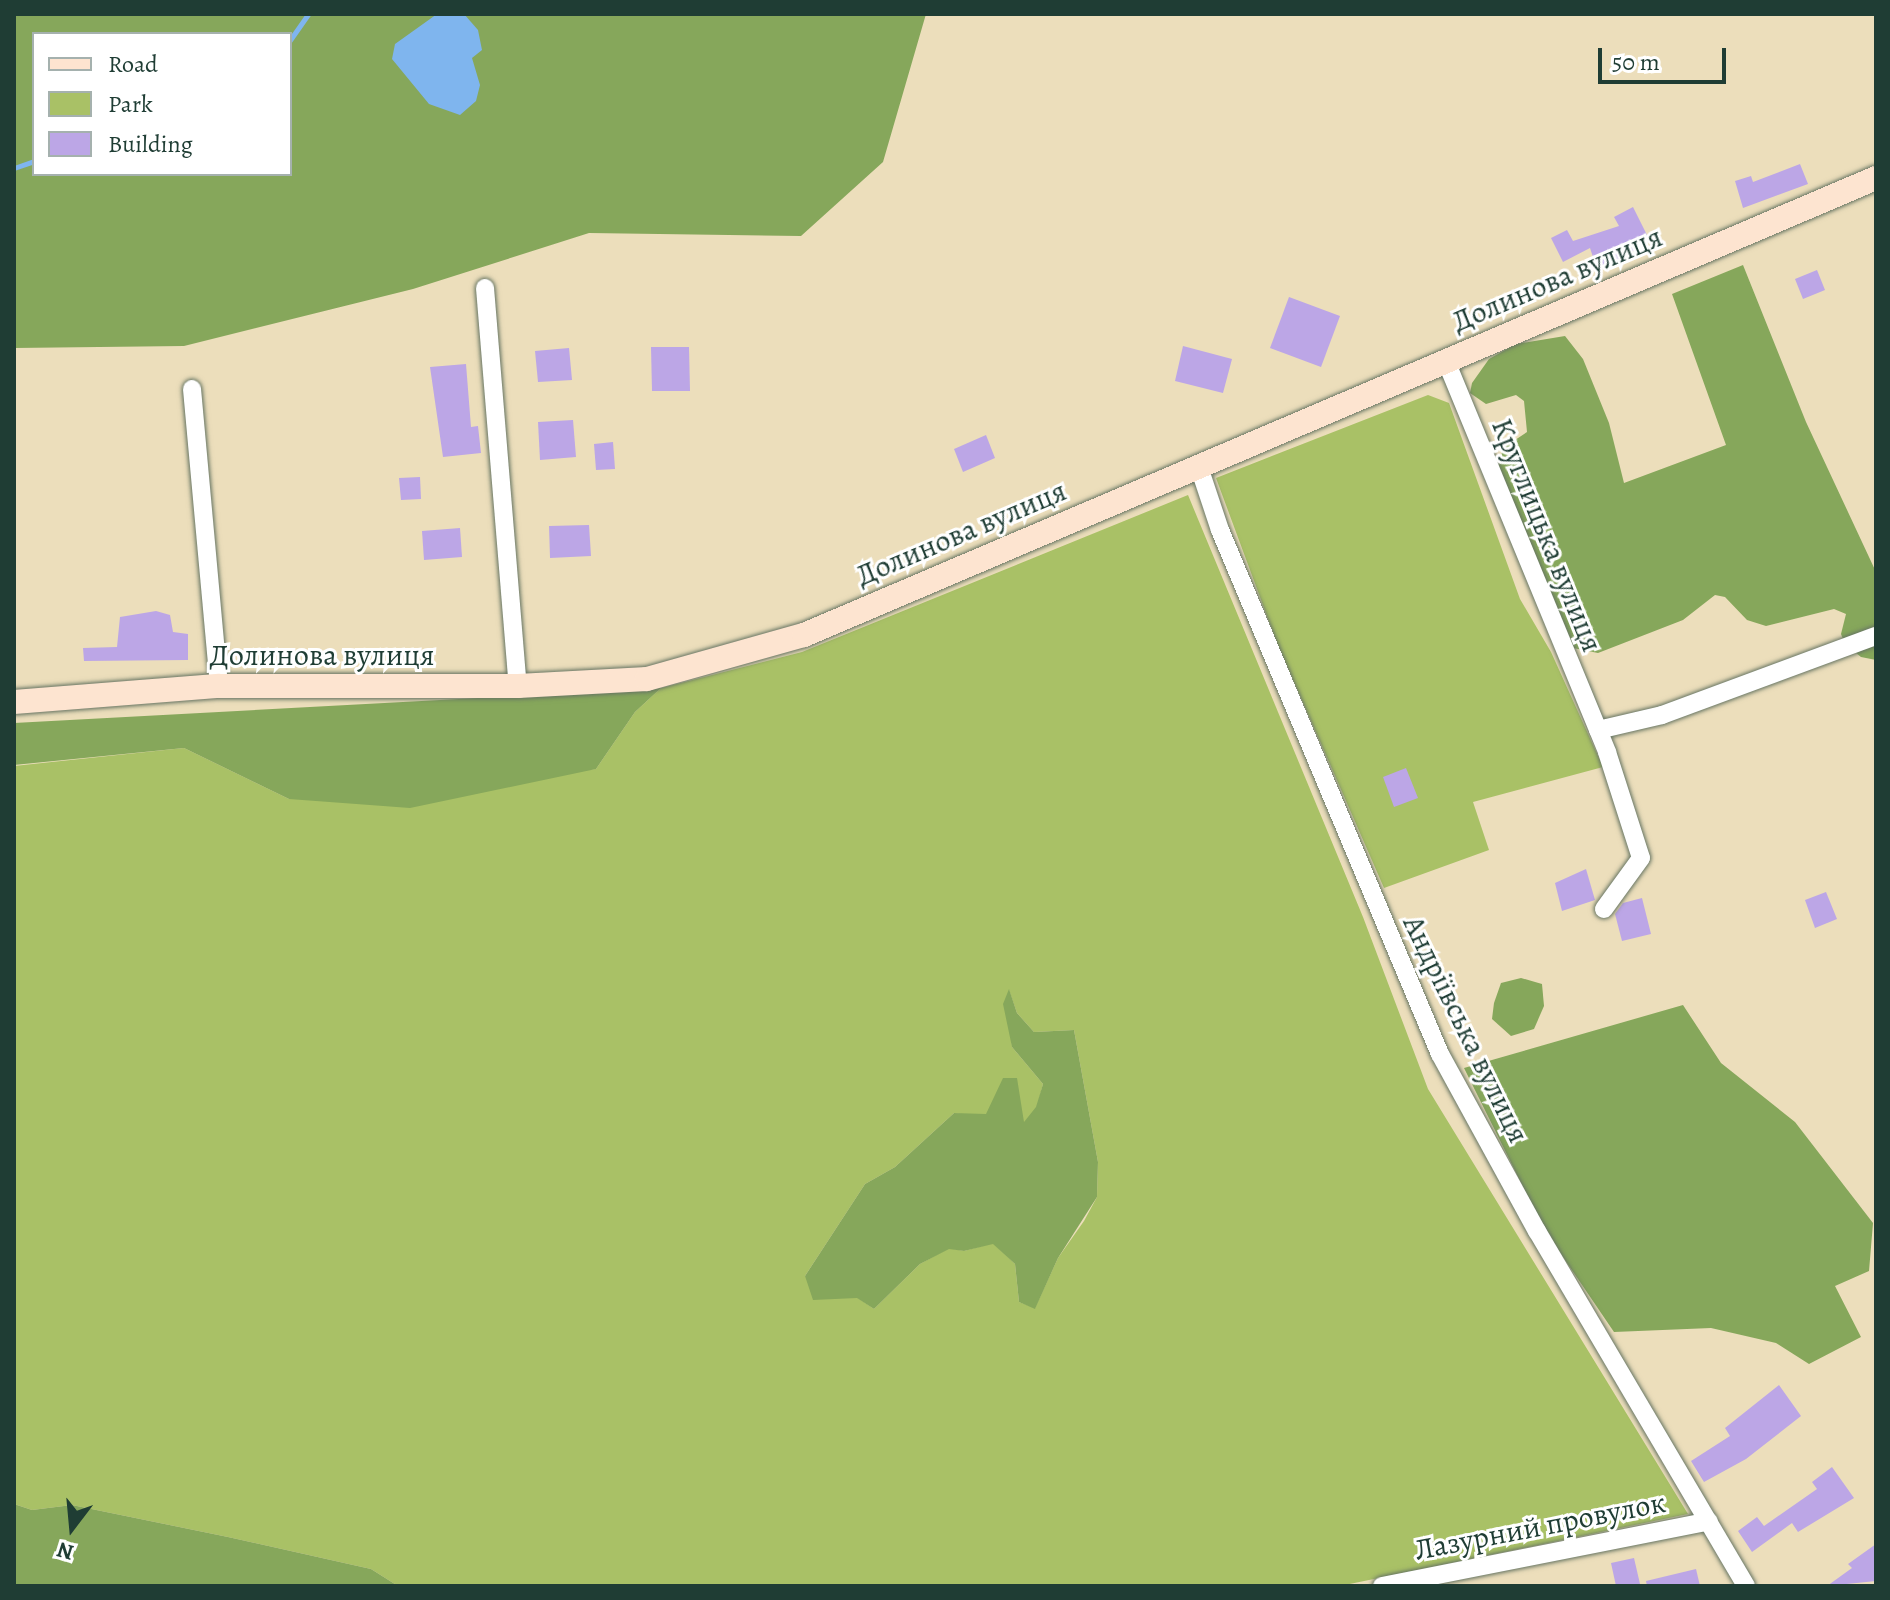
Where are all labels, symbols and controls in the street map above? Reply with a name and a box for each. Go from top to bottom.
legend [32,32,292,176]
scale bar [1602,32,1730,82]
text: 50 m [1612,46,1660,78]
text: Road [108,48,158,80]
text: Park [108,88,153,120]
text: Building [108,128,193,160]
street label: Долинова вулиця [1446,218,1668,340]
street label: Круглицька вулиця [1484,413,1610,657]
street label: Долинова вулиця [850,472,1072,594]
street label: Долинова вулиця [210,637,434,673]
street label: Андріївська вулиця [1395,909,1537,1149]
street label: Лазурний провулок [1411,1484,1669,1568]
north arrow [32,1488,112,1568]
text: N [54,1534,77,1568]

